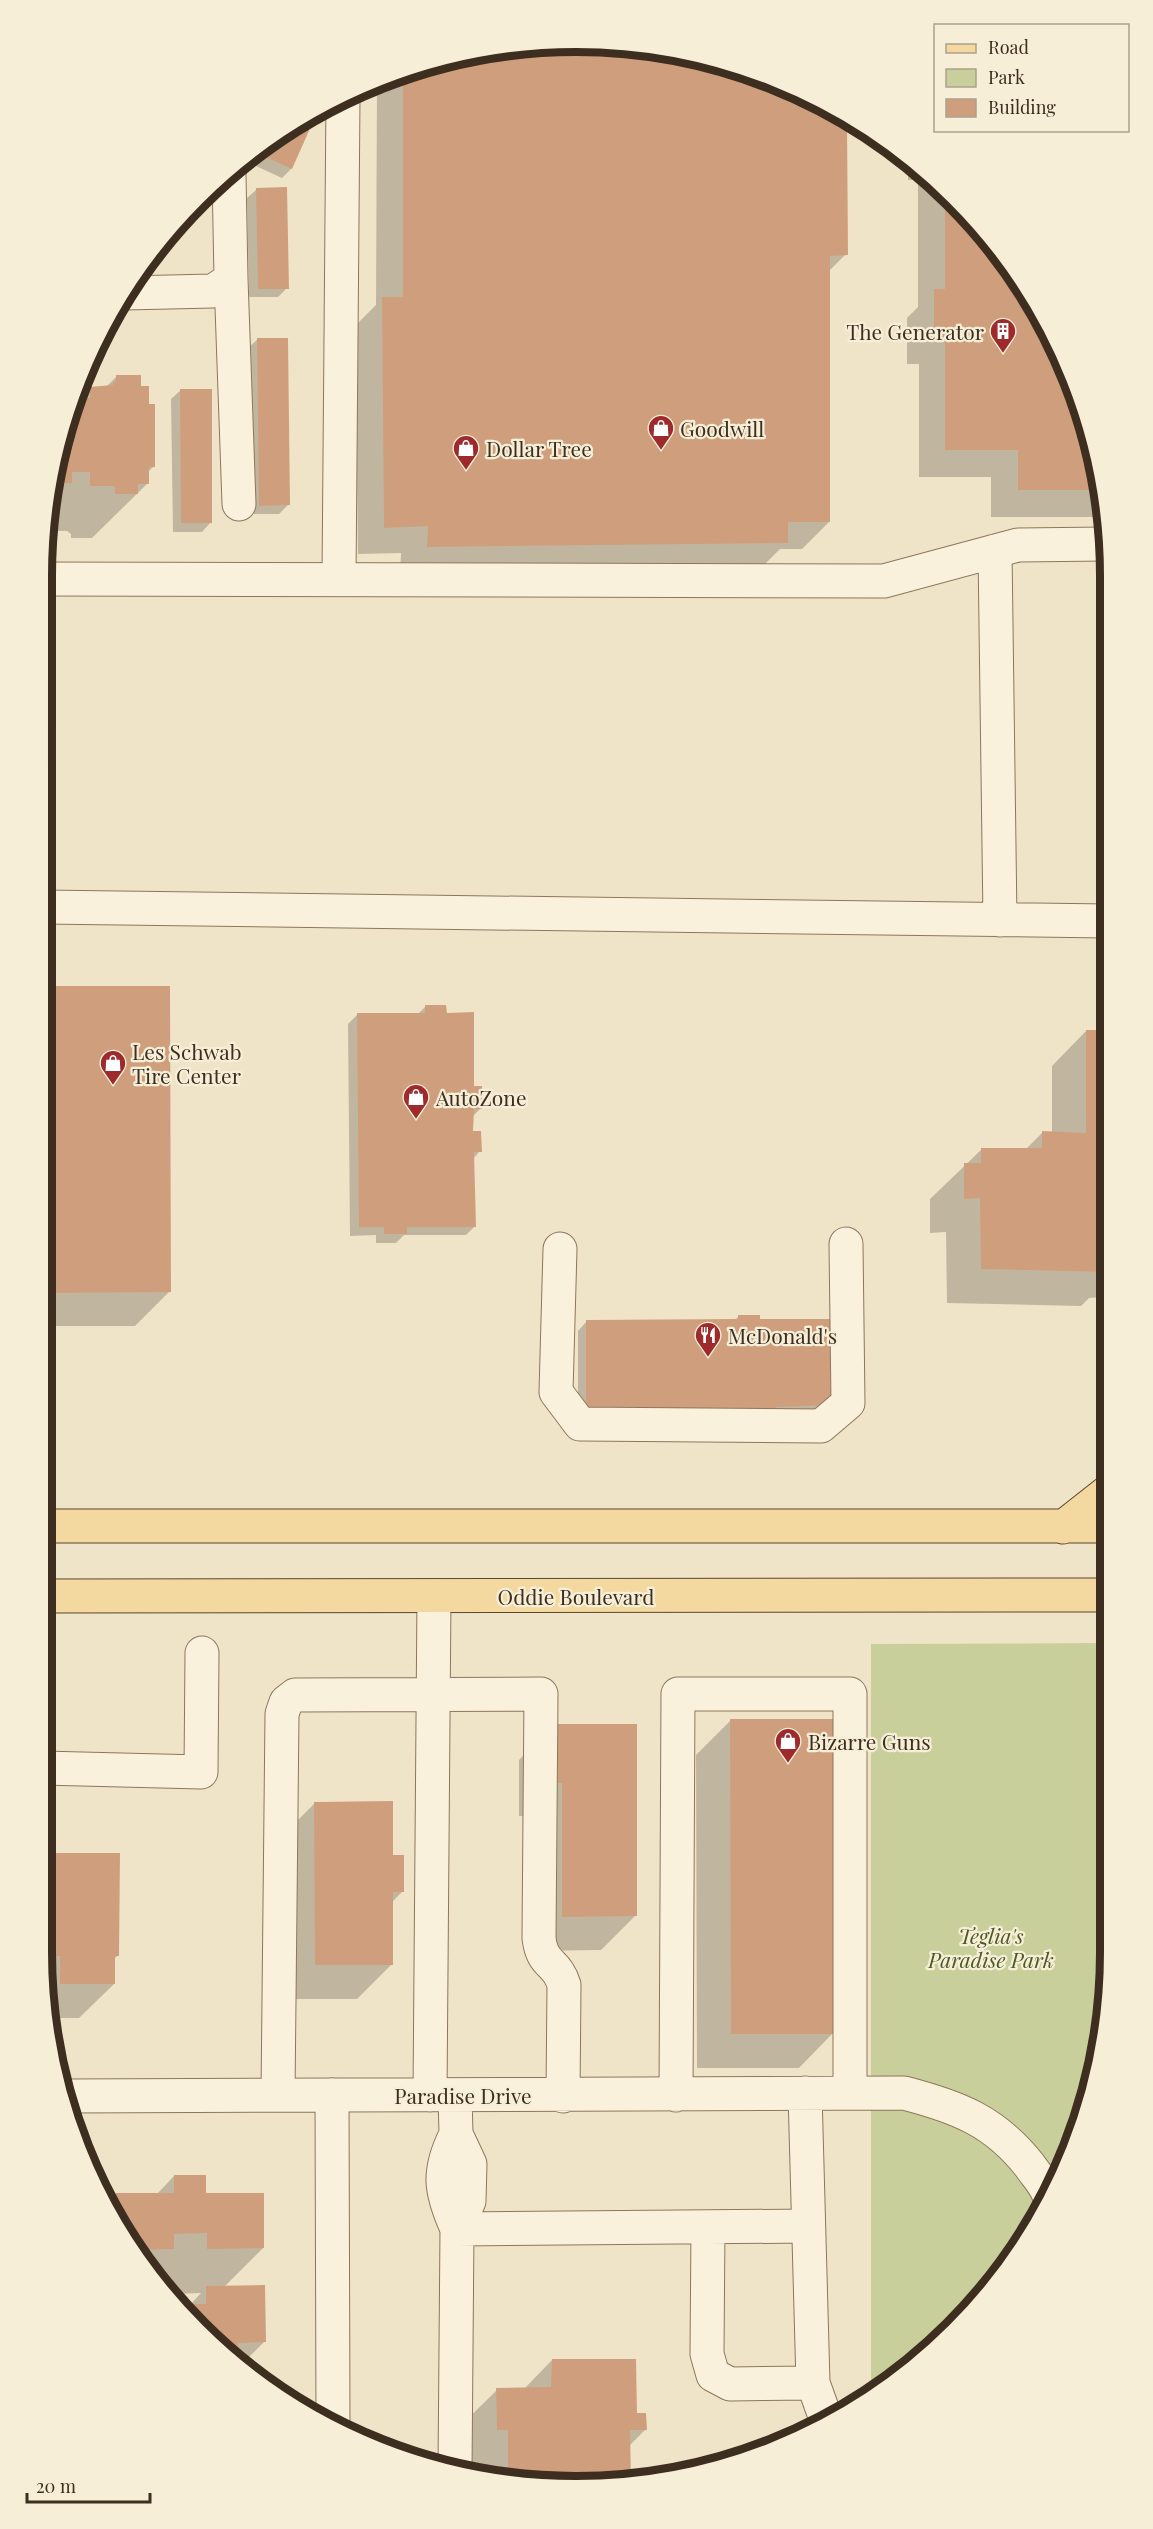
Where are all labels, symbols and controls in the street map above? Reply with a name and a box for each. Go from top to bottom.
legend [934,24,1129,132]
text: Road [988,35,1029,59]
text: Park [988,65,1025,89]
text: Building [988,95,1056,119]
building icon: The Generator [988,316,1018,354]
place label: The Generator [846,317,985,345]
shop icon: Goodwill [646,413,676,451]
place label: Goodwill [680,414,764,442]
shop icon: Dollar Tree [451,433,481,471]
place label: Dollar Tree [486,434,592,462]
place label: Les Schwab Tire Center [132,1037,242,1089]
shop icon: Les Schwab Tire Center [98,1048,128,1086]
shop icon: AutoZone [401,1082,431,1120]
place label: AutoZone [435,1083,527,1111]
restaurant icon: McDonald's [693,1320,723,1358]
place label: McDonald's [728,1321,837,1349]
street label: Oddie Boulevard [498,1582,654,1610]
shop icon: Bizarre Guns [773,1726,803,1764]
place label: Bizarre Guns [808,1727,931,1755]
park label: Teglia's Paradise Park [927,1921,1054,1973]
street label: Paradise Drive [394,2081,532,2109]
scale bar [27,2466,150,2504]
text: 20 m [36,2474,76,2498]

